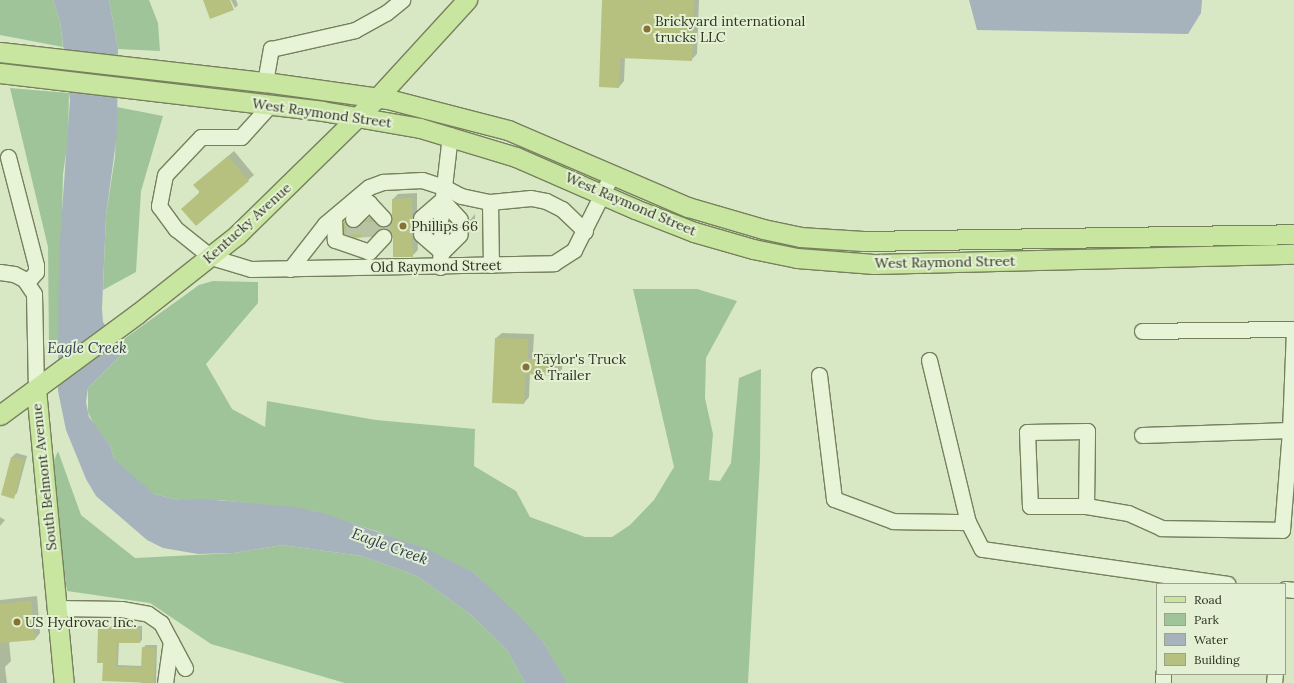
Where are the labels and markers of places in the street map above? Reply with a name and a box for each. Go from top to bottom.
place label: Brickyard international trucks LLC [655,13,805,46]
marker: Brickyard international trucks LLC [642,24,652,34]
place label: Phillips 66 [411,218,478,234]
marker: Phillips 66 [398,221,408,231]
place label: Taylor's Truck & Trailer [534,351,626,384]
marker: Taylor's Truck & Trailer [521,362,531,372]
place label: US Hydrovac Inc. [25,614,137,630]
marker: US Hydrovac Inc. [12,617,22,627]

